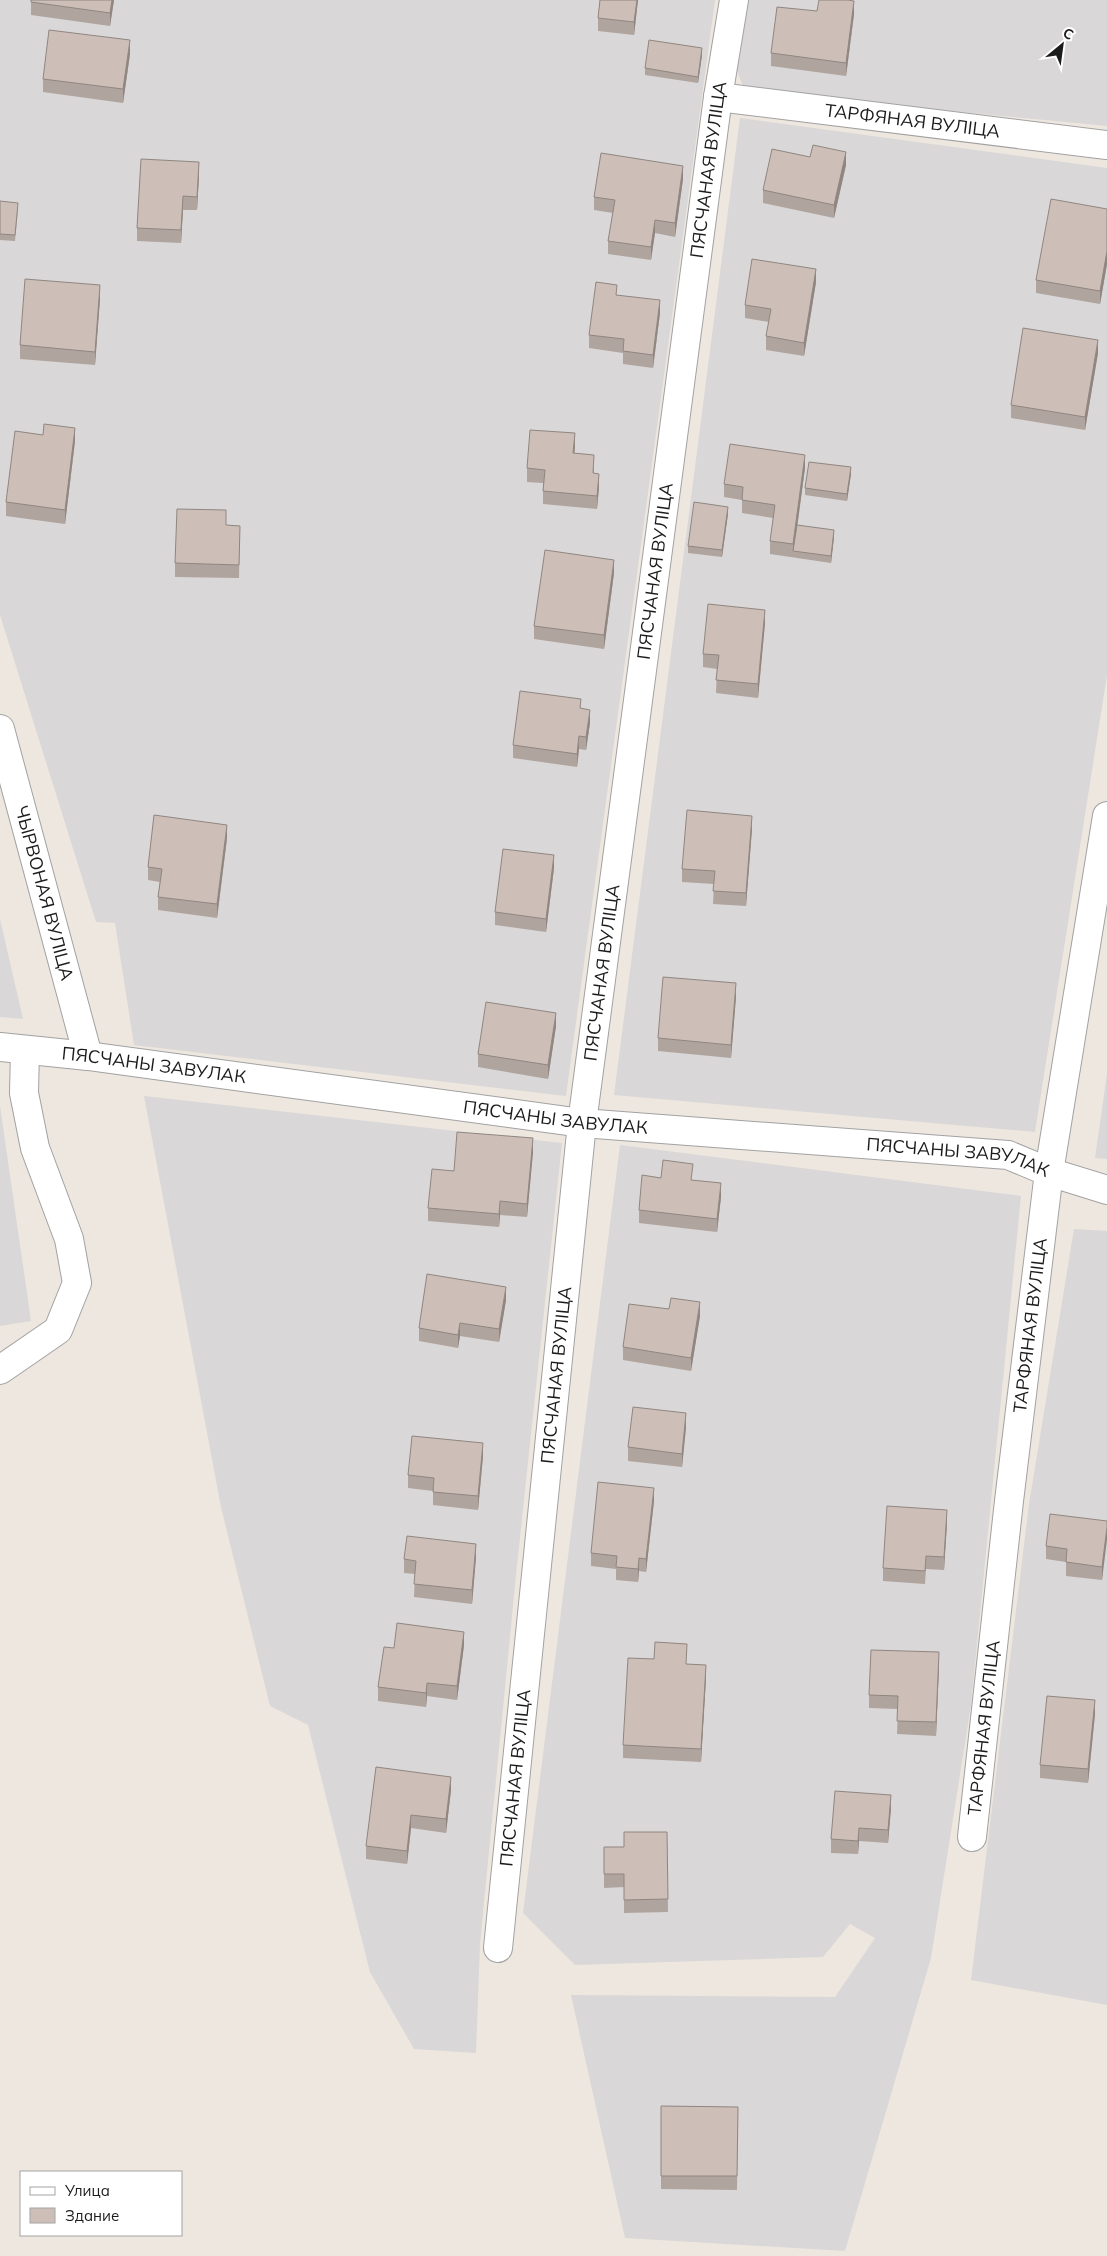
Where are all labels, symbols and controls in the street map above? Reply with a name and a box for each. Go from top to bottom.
north arrow [1037,20,1087,70]
text: С [1060,23,1077,44]
street label: ПЯСЧАНАЯ ВУЛІЦА [685,79,731,259]
street label: ТАРФЯНАЯ ВУЛІЦА [824,98,1001,143]
street label: ПЯСЧАНАЯ ВУЛІЦА [632,481,678,661]
street label: ЧЫРВОНАЯ ВУЛІЦА [10,803,79,983]
street label: ПЯСЧАНАЯ ВУЛІЦА [578,883,625,1062]
street label: ПЯСЧАНЫ ЗАВУЛАК [61,1041,248,1088]
street label: ПЯСЧАНЫ ЗАВУЛАК [462,1095,649,1139]
street label: ПЯСЧАНЫ ЗАВУЛАК [866,1132,1053,1182]
street label: ТАРФЯНАЯ ВУЛІЦА [1008,1236,1052,1414]
street label: ПЯСЧАНАЯ ВУЛІЦА [535,1285,576,1465]
street label: ТАРФЯНАЯ ВУЛІЦА [962,1639,1005,1816]
street label: ПЯСЧАНАЯ ВУЛІЦА [494,1688,535,1868]
legend [20,2171,182,2236]
text: Улица [64,2181,110,2200]
text: Здание [65,2206,119,2225]

